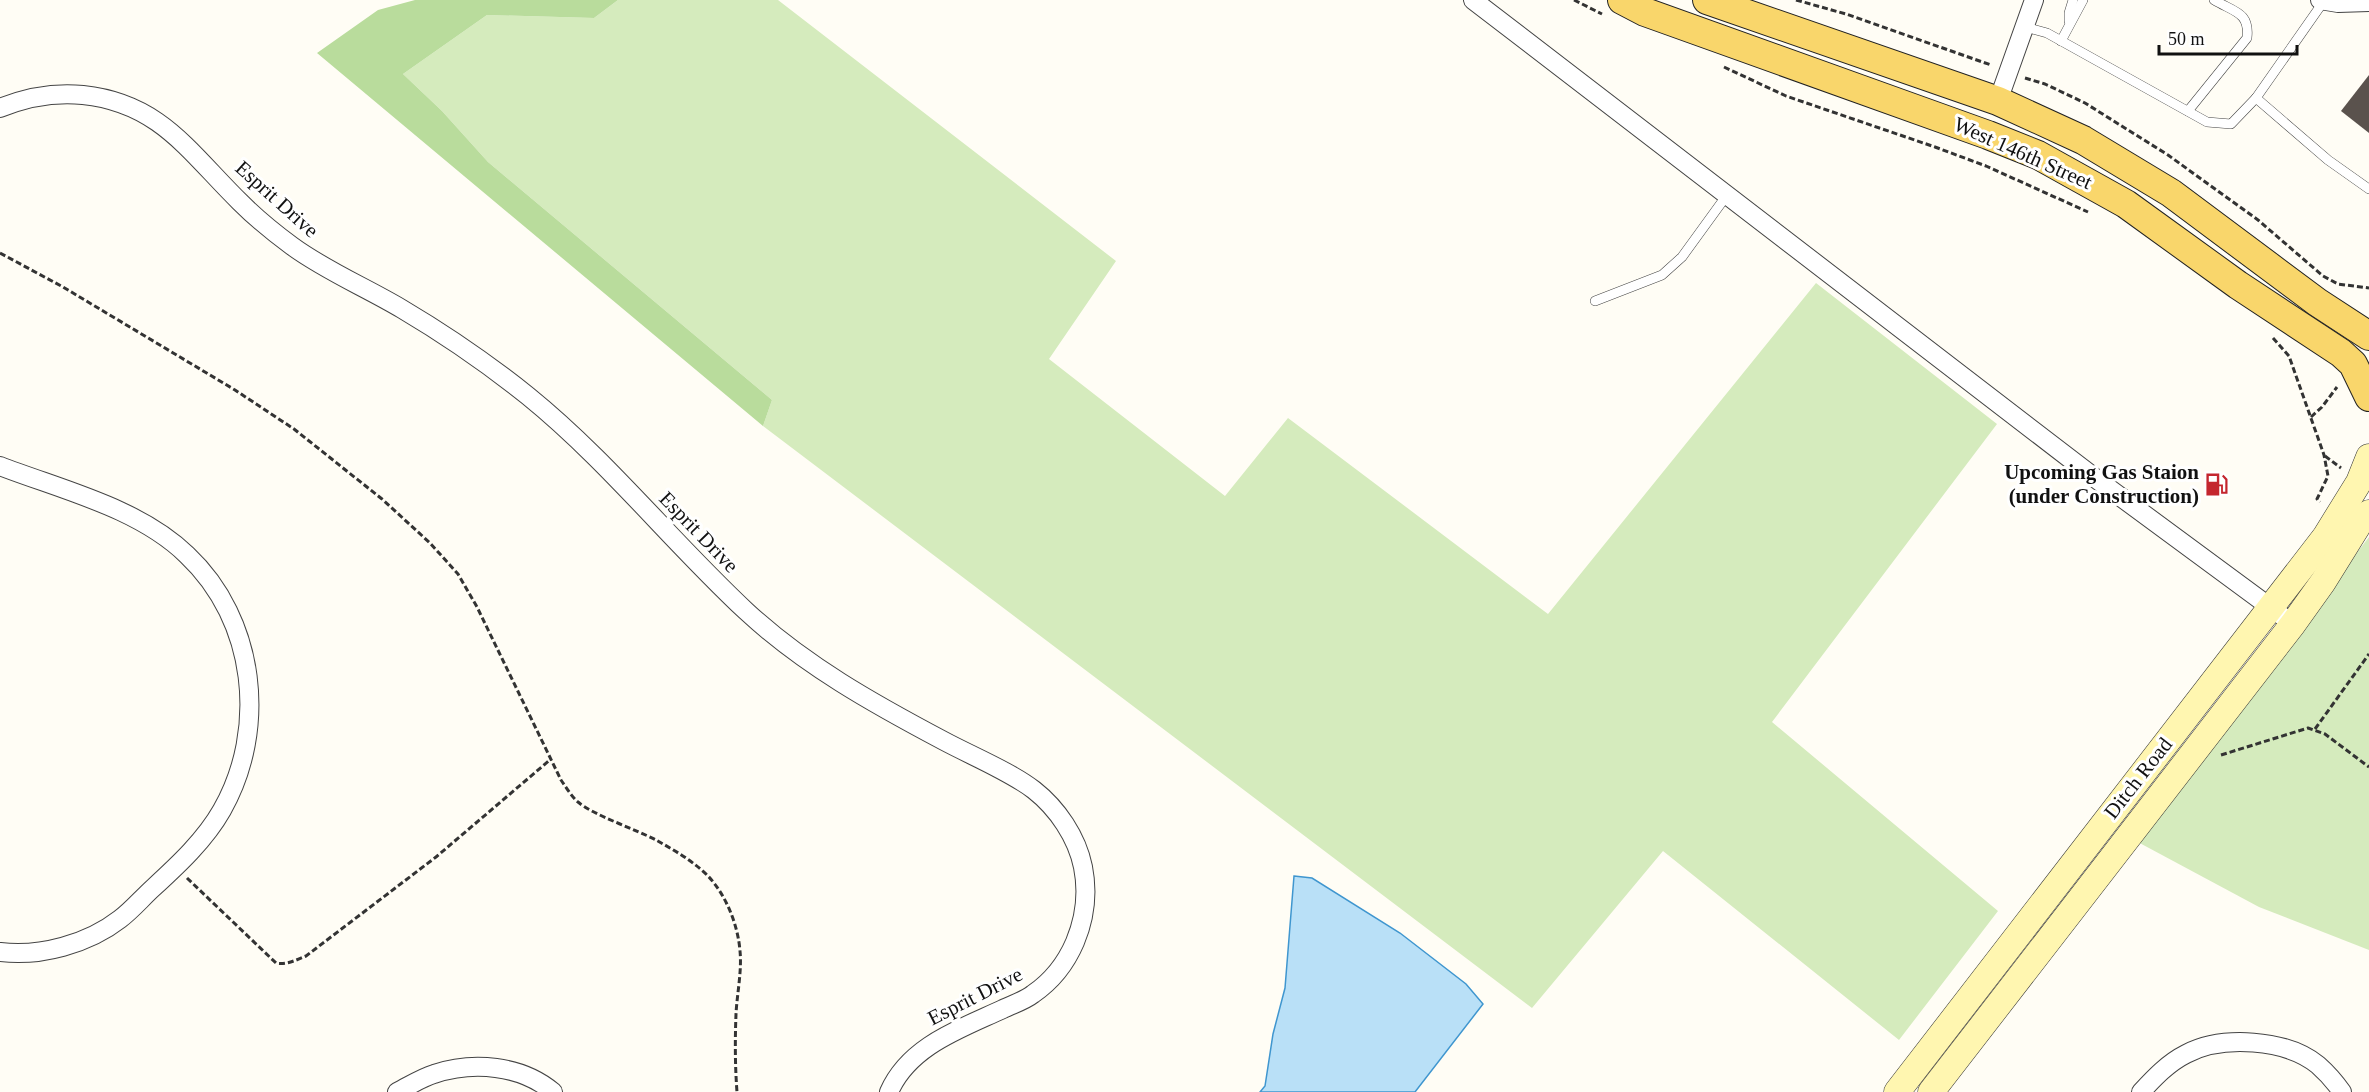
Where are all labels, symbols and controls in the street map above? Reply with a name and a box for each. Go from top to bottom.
scale bar [2159,18,2297,56]
text: 50 m [2168,29,2205,49]
street label: West 146th Street [1950,112,2096,194]
street label: Esprit Drive [231,156,323,242]
place label: Upcoming Gas Staion (under Construction) [2004,460,2199,508]
fuel station icon: Upcoming Gas Staion (under Construction) [2204,471,2230,497]
street label: Esprit Drive [655,487,743,577]
street label: Ditch Road [2099,732,2177,823]
street label: Esprit Drive [924,962,1026,1030]

